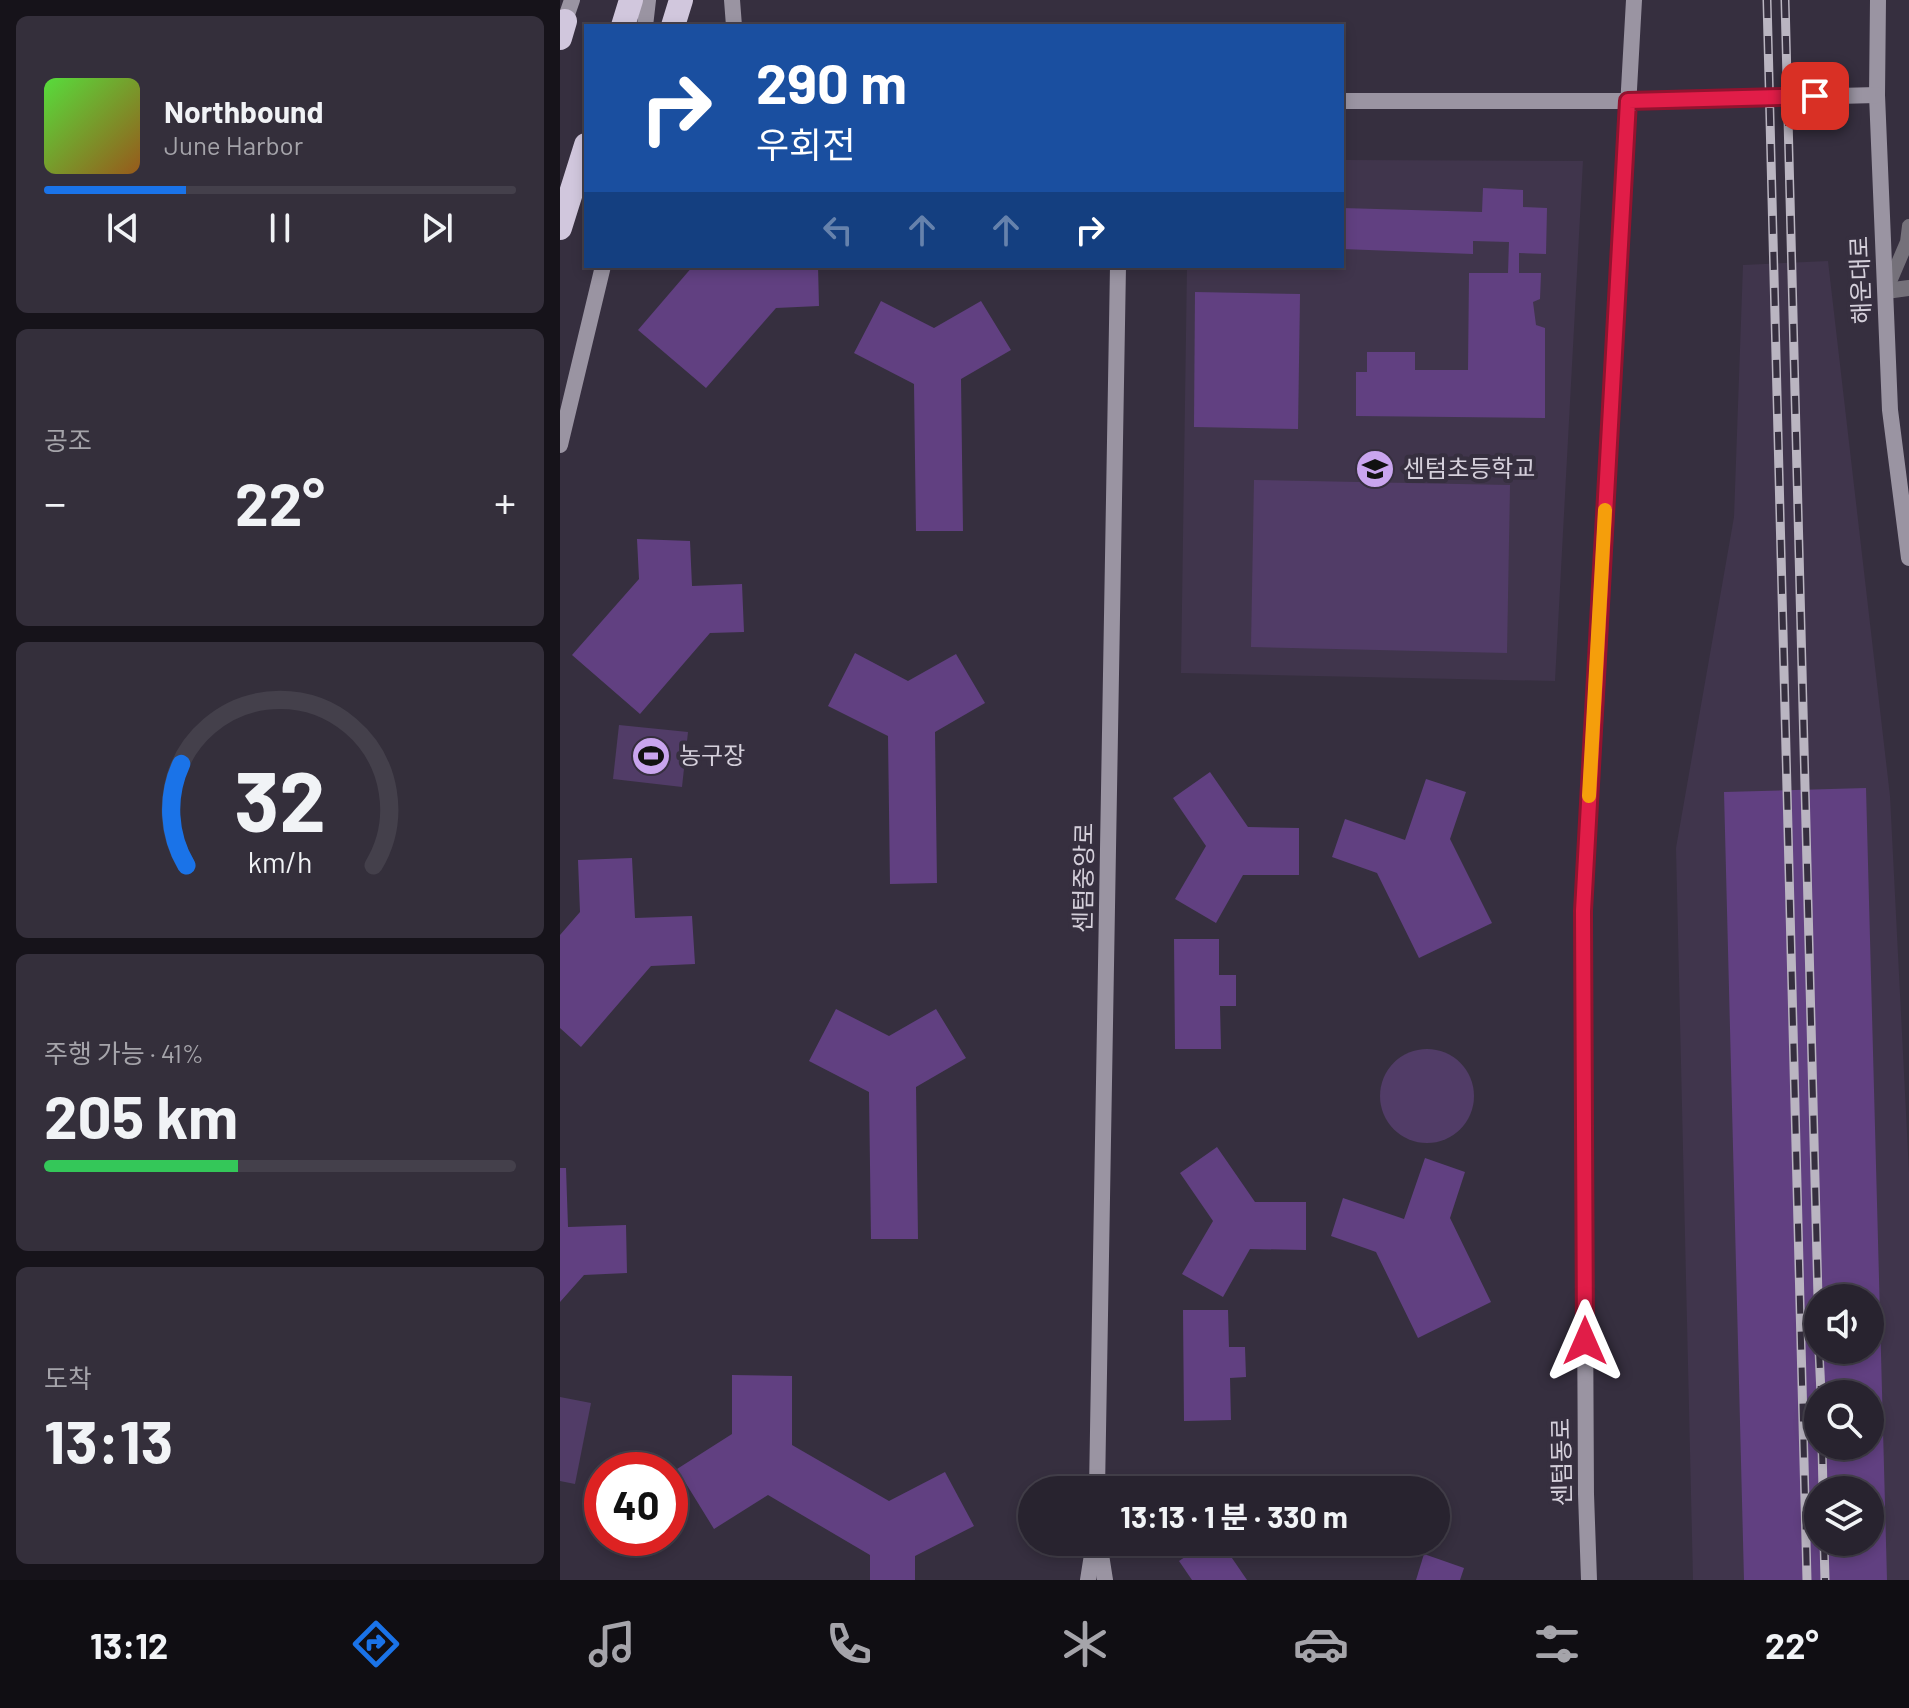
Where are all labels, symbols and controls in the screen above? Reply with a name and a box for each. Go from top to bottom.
text: 290 m [756,48,907,115]
icon: right [624,56,728,160]
pin [1781,62,1849,130]
icon: arrive [1793,74,1837,118]
text: Northbound [164,93,323,129]
text: 우회전 [756,122,855,165]
text: June Harbor [164,129,303,160]
icon: previous [101,206,145,250]
icon: pause [258,206,302,250]
icon: next [415,206,459,250]
icon: left [816,208,860,252]
icon: ahead [900,208,944,252]
icon: ahead [984,208,1028,252]
icon: right [1068,208,1112,252]
street label: 해운대로 [1843,235,1876,325]
text: 공조 [44,424,92,455]
school or university icon: 센텀초등학교 [1354,448,1396,490]
place label: 센텀초등학교 [1403,453,1535,482]
text: 22° [235,466,325,538]
text: − [44,475,66,528]
text: + [494,475,516,528]
sports icon: 농구장 [630,735,672,777]
place label: 농구장 [679,740,745,769]
text: 32 [234,749,326,849]
street label: 센텀중앙로 [1067,823,1098,933]
text: km/h [248,844,312,879]
text: 주행 가능 · 41% [44,1037,204,1068]
text: 205 km [44,1079,238,1151]
map controls [1804,1284,1884,1556]
button: sound [1804,1284,1884,1364]
position arrow [1543,1299,1627,1383]
text: 도착 [44,1362,92,1393]
button: search [1804,1380,1884,1460]
text: 13:13 [44,1404,173,1476]
street label: 센텀동로 [1545,1418,1576,1506]
speed limit sign: 40 [584,1452,688,1556]
button: layers [1804,1476,1884,1556]
text: 13:13 · 1 분 · 330 m [1120,1498,1348,1534]
icon: directions [348,1616,404,1672]
icon: music [584,1616,640,1672]
icon: phone [821,1616,877,1672]
icon: climate [1057,1616,1113,1672]
icon: car [1293,1616,1349,1672]
icon: filters [1529,1616,1585,1672]
text: 13:12 [90,1623,168,1666]
text: 22° [1765,1623,1819,1666]

